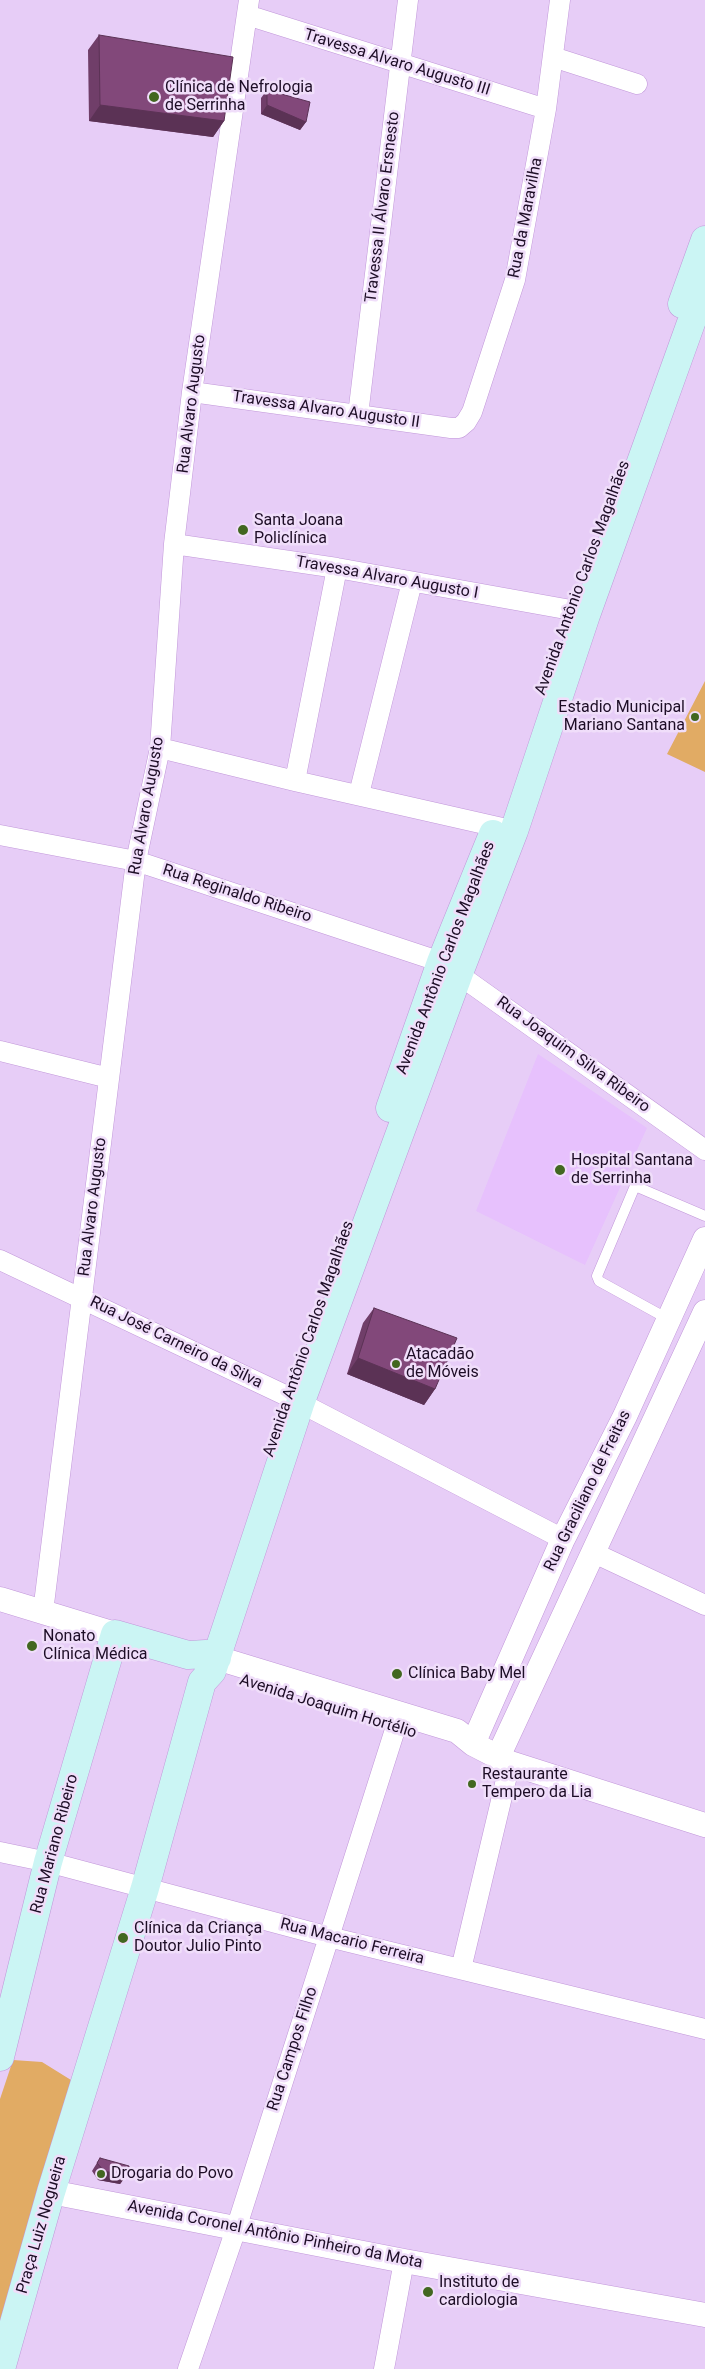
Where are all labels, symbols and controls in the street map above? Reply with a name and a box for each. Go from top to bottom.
street label: Travessa Alvaro Augusto III [302,26,492,100]
place label: Clínica de Nefrologia de Serrinha [165,78,313,116]
marker: Clínica de Nefrologia de Serrinha [147,90,161,104]
street label: Travessa II Álvaro Ersnesto [362,110,404,304]
street label: Rua da Maravilha [505,156,547,280]
street label: Rua Alvaro Augusto [174,333,210,475]
street label: Travessa Alvaro Augusto II [231,387,421,433]
street label: Avenida Antônio Carlos Magalhães [532,458,634,698]
place label: Santa Joana Policlínica [254,511,343,549]
marker: Santa Joana Policlínica [236,523,250,537]
street label: Travessa Alvaro Augusto I [294,553,480,603]
place label: Estadio Municipal Mariano Santana [558,698,685,736]
marker: Estadio Municipal Mariano Santana [689,711,701,723]
street label: Rua Alvaro Augusto [125,735,169,877]
street label: Avenida Antônio Carlos Magalhães [393,839,499,1077]
street label: Rua Reginaldo Ribeiro [160,861,314,927]
street label: Rua Joaquim Silva Ribeiro [493,993,653,1117]
street label: Rua Alvaro Augusto [75,1136,111,1278]
place label: Hospital Santana de Serrinha [571,1151,693,1189]
marker: Hospital Santana de Serrinha [553,1163,567,1177]
street label: Avenida Antônio Carlos Magalhães [260,1219,358,1459]
street label: Rua José Carneiro da Silva [87,1293,265,1393]
place label: Atacadão de Móveis [406,1345,479,1383]
marker: Atacadão de Móveis [390,1358,402,1370]
street label: Rua Graciliano de Freitas [541,1407,635,1575]
place label: Nonato Clínica Médica [43,1627,147,1665]
marker: Nonato Clínica Médica [25,1639,39,1653]
place label: Clínica Baby Mel [408,1664,525,1684]
marker: Clínica Baby Mel [390,1667,404,1681]
street label: Avenida Joaquim Hortélio [237,1671,419,1743]
place label: Restaurante Tempero da Lia [482,1765,592,1803]
street label: Rua Mariano Ribeiro [27,1772,83,1916]
marker: Restaurante Tempero da Lia [466,1778,478,1790]
street label: Rua Macario Ferreira [278,1915,426,1969]
place label: Clínica da Criança Doutor Julio Pinto [134,1919,262,1957]
marker: Clínica da Criança Doutor Julio Pinto [116,1931,130,1945]
street label: Rua Campos Filho [264,1985,322,2113]
street label: Praça Luiz Nogueira [13,2154,71,2296]
place label: Drogaria do Povo [111,2164,233,2184]
marker: Drogaria do Povo [95,2168,107,2180]
street label: Avenida Coronel Antônio Pinheiro da Mota [126,2197,424,2273]
place label: Instituto de cardiologia [439,2273,519,2311]
marker: Instituto de cardiologia [421,2285,435,2299]

